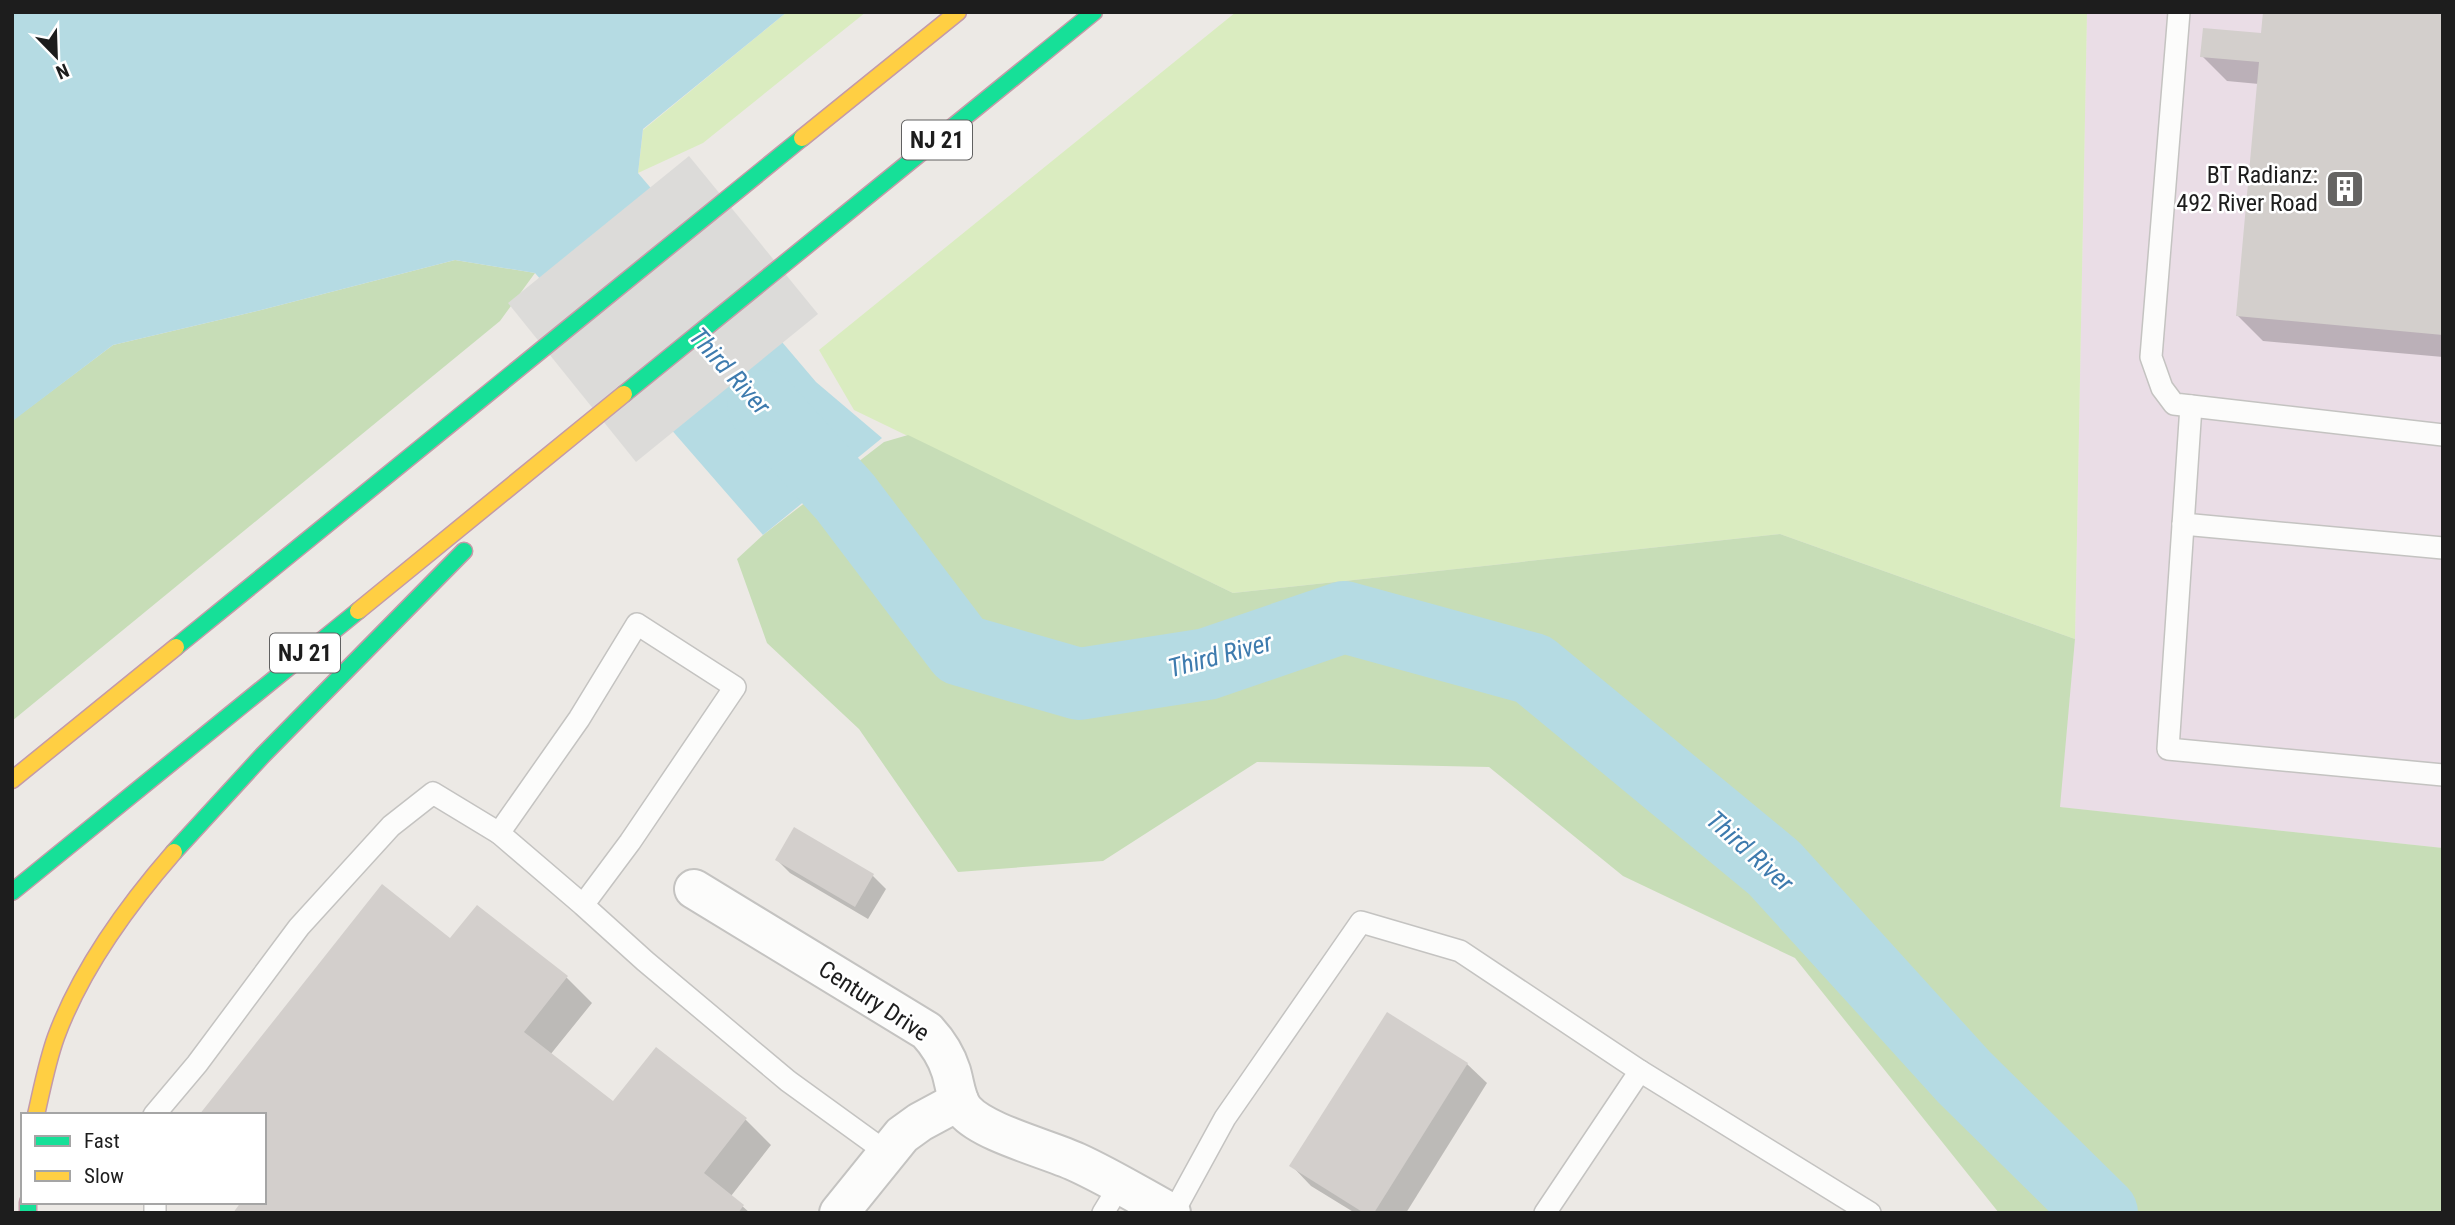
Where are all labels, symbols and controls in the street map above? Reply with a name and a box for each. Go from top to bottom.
north arrow [21,21,91,91]
text: N [53,58,72,84]
road number: NJ 21 [902,120,972,160]
place label: BT Radianz: 492 River Road [2176,161,2318,217]
building icon: BT Radianz: 492 River Road [2324,168,2366,210]
water label: Third River [683,321,778,421]
water label: Third River [1165,626,1276,683]
road number: NJ 21 [270,634,340,673]
water label: Third River [1700,804,1800,899]
street label: Century Drive [813,955,935,1047]
legend [21,1113,266,1204]
text: Fast [84,1129,120,1153]
text: Slow [84,1164,124,1188]

